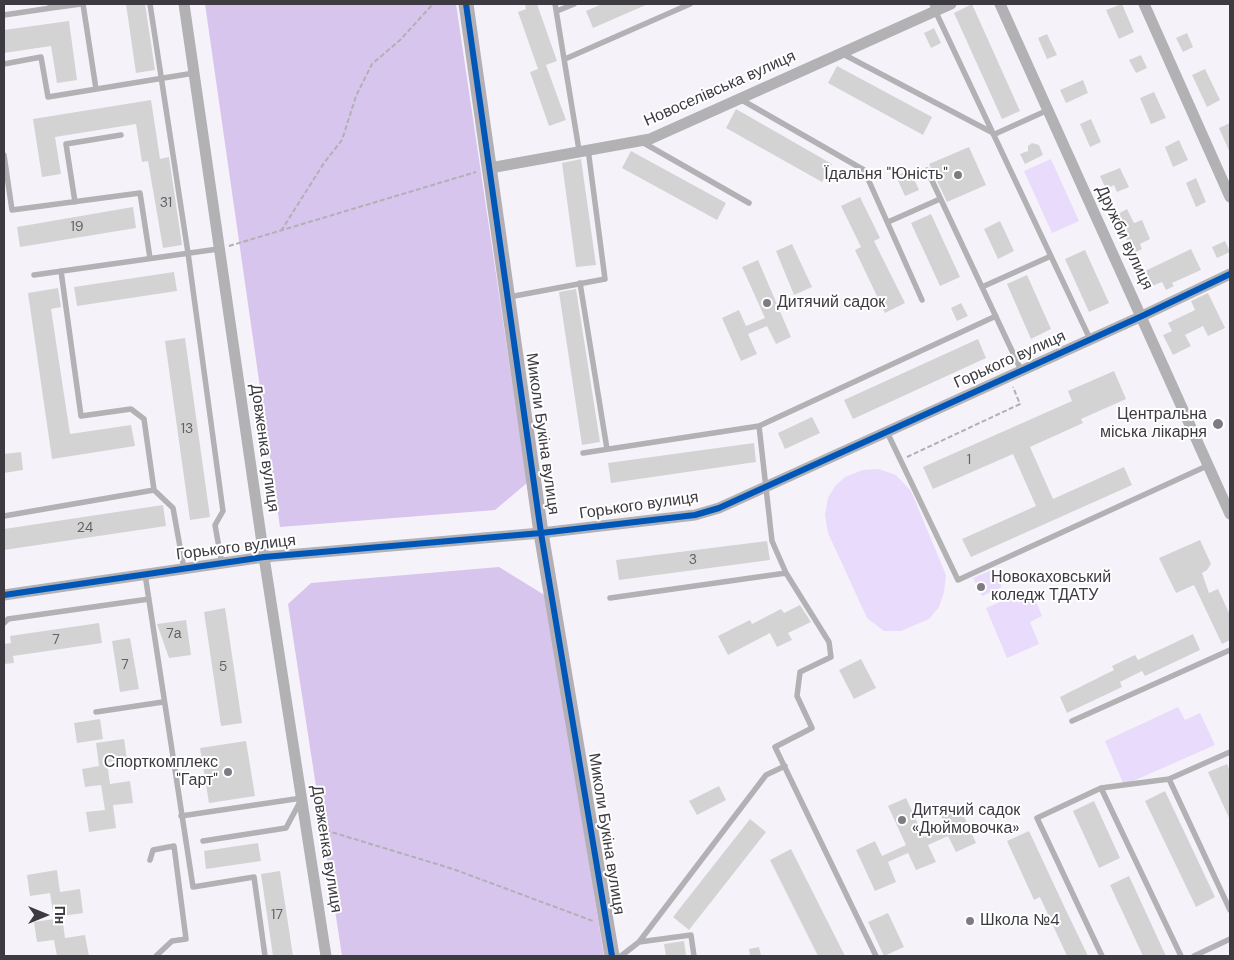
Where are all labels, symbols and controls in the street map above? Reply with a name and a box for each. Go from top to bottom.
street label: Новоселівська вулиця [641,47,799,131]
place label: Їдальня "Юність" [824,165,948,185]
marker: Їдальня "Юність" [952,169,964,181]
street label: Дружби вулиця [1091,183,1157,293]
house number: 31 [160,195,172,211]
house number: 19 [70,219,84,235]
place label: Дитячий садок [777,293,885,313]
marker: Дитячий садок [761,297,773,309]
street label: Горького вулиця [951,327,1069,393]
street label: Миколи Букіна вулиця [521,352,563,516]
street label: Довженка вулиця [246,383,282,513]
place label: Центральна міська лікарня [1100,405,1207,443]
marker: Центральна міська лікарня [1211,417,1225,431]
house number: 13 [181,421,193,437]
house number: 1 [967,452,971,468]
street label: Горького вулиця [578,488,700,524]
house number: 24 [77,520,93,536]
street label: Горького вулиця [175,531,297,565]
house number: 3 [689,552,697,568]
place label: Новокаховський коледж ТДАТУ [991,568,1111,606]
marker: Новокаховський коледж ТДАТУ [975,581,987,593]
house number: 7а [166,626,182,642]
house number: 7 [52,632,60,648]
house number: 7 [121,657,129,673]
house number: 5 [219,659,227,675]
street label: Миколи Букіна вулиця [584,752,628,916]
place label: Спорткомплекс "Гарт" [104,753,218,791]
marker: Спорткомплекс "Гарт" [222,766,234,778]
street label: Довженка вулиця [306,784,346,914]
place label: Дитячий садок «Дюймовочка» [912,801,1020,839]
marker: Дитячий садок «Дюймовочка» [896,814,908,826]
north arrow [20,890,70,940]
text: Пн [51,906,69,924]
house number: 17 [271,907,283,923]
place label: Школа №4 [980,911,1060,931]
marker: Школа №4 [964,915,976,927]

